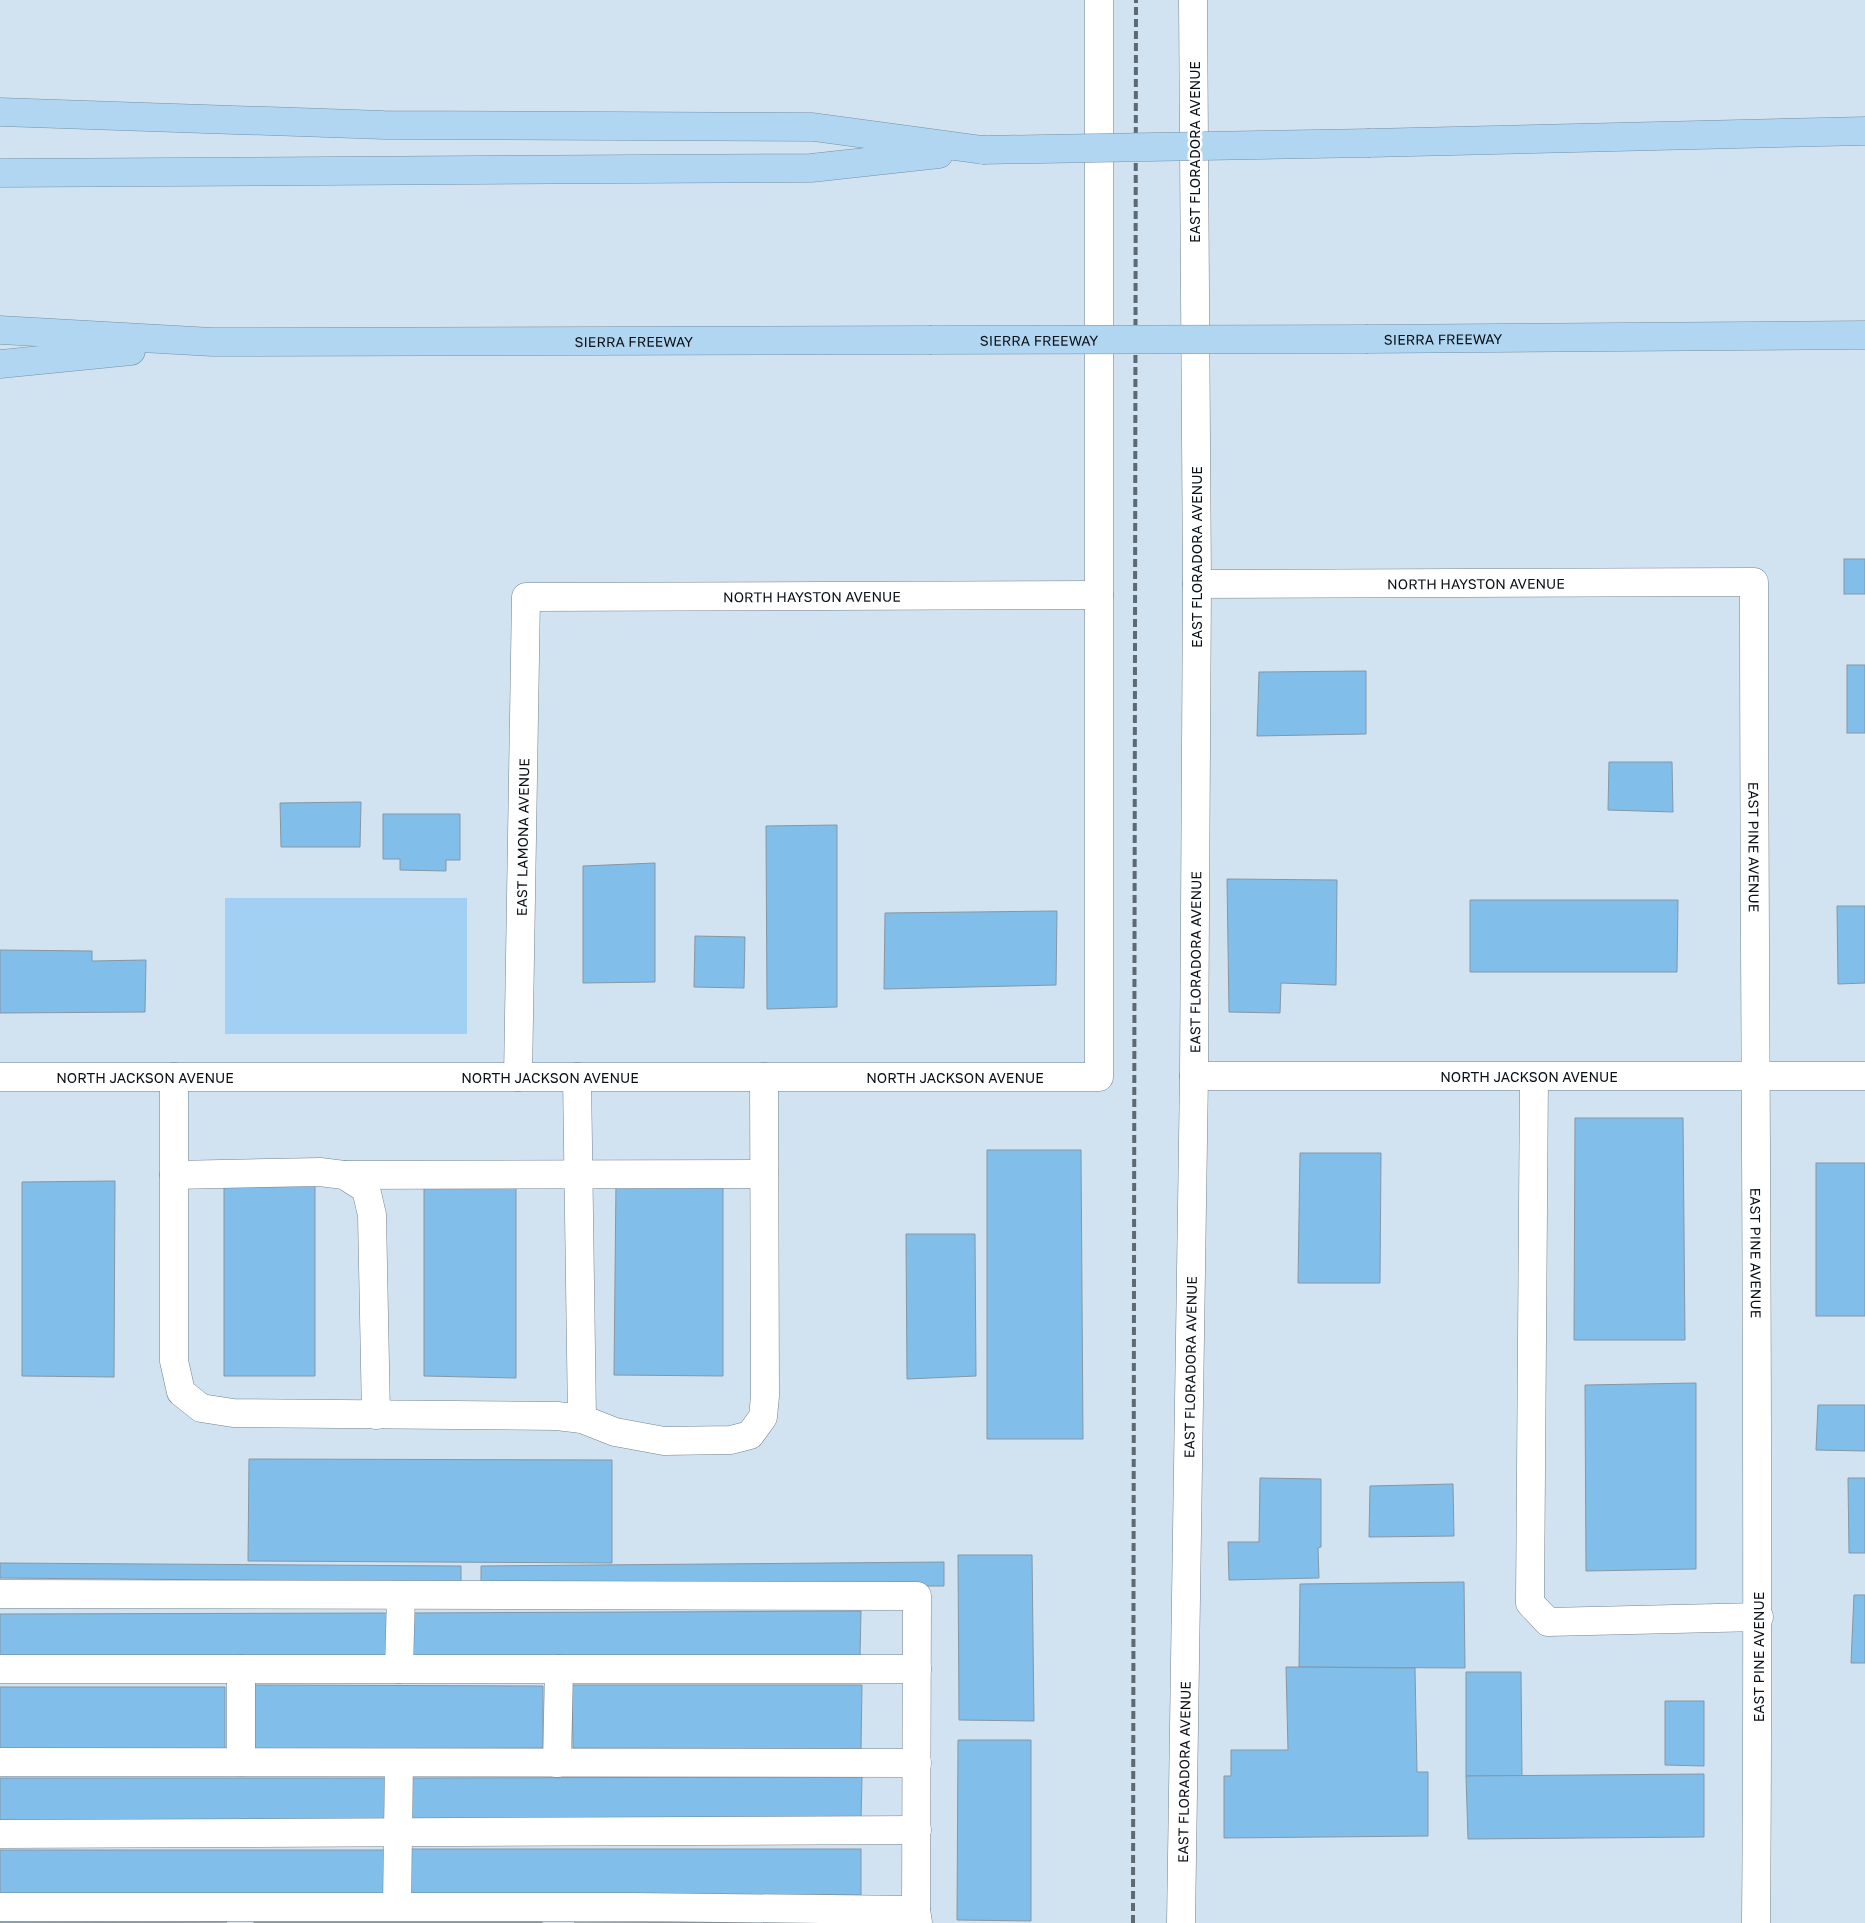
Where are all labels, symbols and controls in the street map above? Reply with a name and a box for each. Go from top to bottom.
street label: EAST FLORADORA AVENUE [1186,61,1203,243]
street label: SIERRA FREEWAY [1384,329,1502,347]
street label: SIERRA FREEWAY [980,331,1098,348]
street label: SIERRA FREEWAY [574,332,693,349]
street label: EAST FLORADORA AVENUE [1188,466,1205,648]
street label: NORTH HAYSTON AVENUE [1387,574,1565,592]
street label: NORTH HAYSTON AVENUE [723,587,901,605]
street label: EAST LAMONA AVENUE [512,758,532,916]
street label: EAST PINE AVENUE [1746,782,1763,912]
street label: EAST FLORADORA AVENUE [1186,871,1204,1053]
street label: NORTH JACKSON AVENUE [1440,1068,1618,1085]
street label: NORTH JACKSON AVENUE [56,1069,234,1086]
street label: NORTH JACKSON AVENUE [461,1069,639,1086]
street label: NORTH JACKSON AVENUE [866,1069,1044,1086]
street label: EAST PINE AVENUE [1748,1188,1765,1318]
street label: EAST FLORADORA AVENUE [1180,1276,1199,1458]
street label: EAST PINE AVENUE [1750,1592,1767,1722]
street label: EAST FLORADORA AVENUE [1173,1681,1193,1863]

